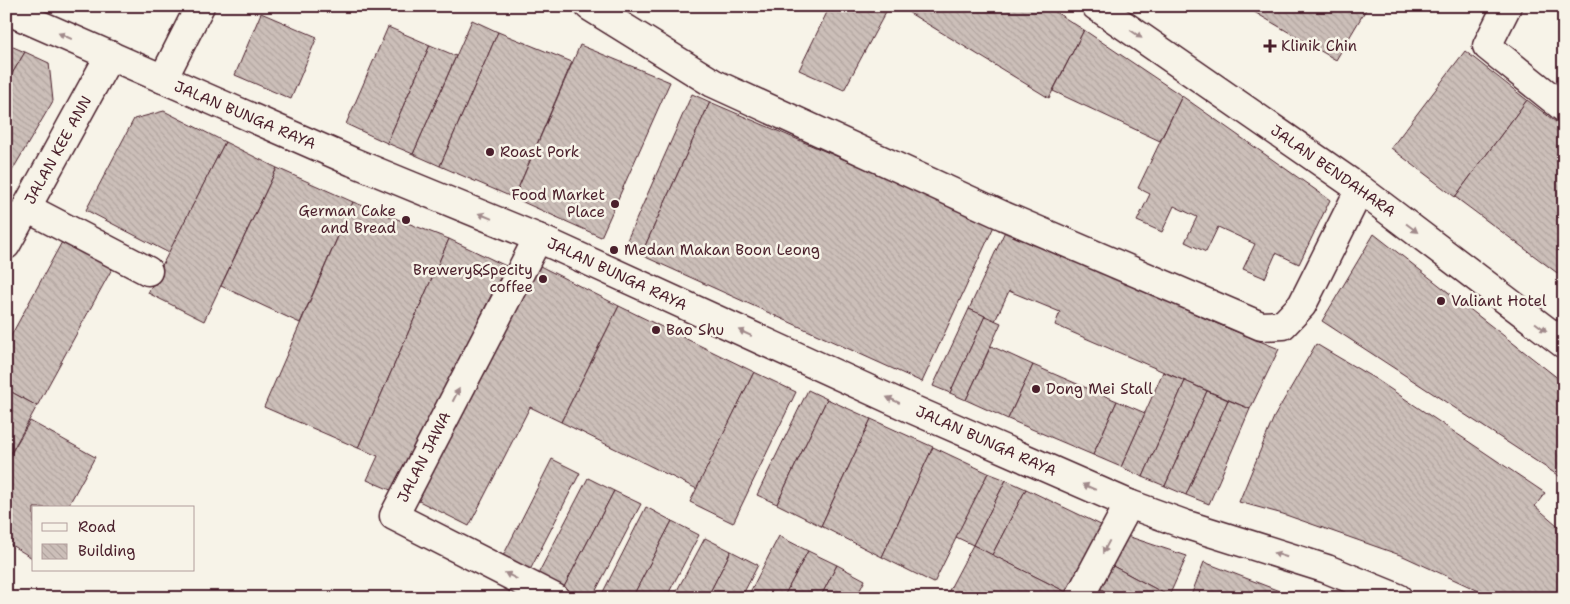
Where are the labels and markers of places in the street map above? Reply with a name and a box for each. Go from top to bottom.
place label: Klinik Chin [1281,36,1357,56]
marker: Klinik Chin [1263,39,1277,53]
place label: Roast Pork [500,142,579,162]
marker: Roast Pork [484,146,496,158]
place label: Food Market Place [511,185,605,222]
marker: Food Market Place [609,198,621,210]
place label: German Cake and Bread [298,201,396,238]
marker: German Cake and Bread [400,214,412,226]
place label: Medan Makan Boon Leong [624,240,820,260]
marker: Medan Makan Boon Leong [608,244,620,256]
place label: Brewery&Specity coffee [413,260,533,297]
marker: Brewery&Specity coffee [537,273,549,285]
place label: Valiant Hotel [1451,291,1547,311]
marker: Valiant Hotel [1435,295,1447,307]
place label: Bao Shu [666,320,724,340]
marker: Bao Shu [650,324,662,336]
place label: Dong Mei Stall [1046,379,1153,399]
marker: Dong Mei Stall [1030,383,1042,395]

